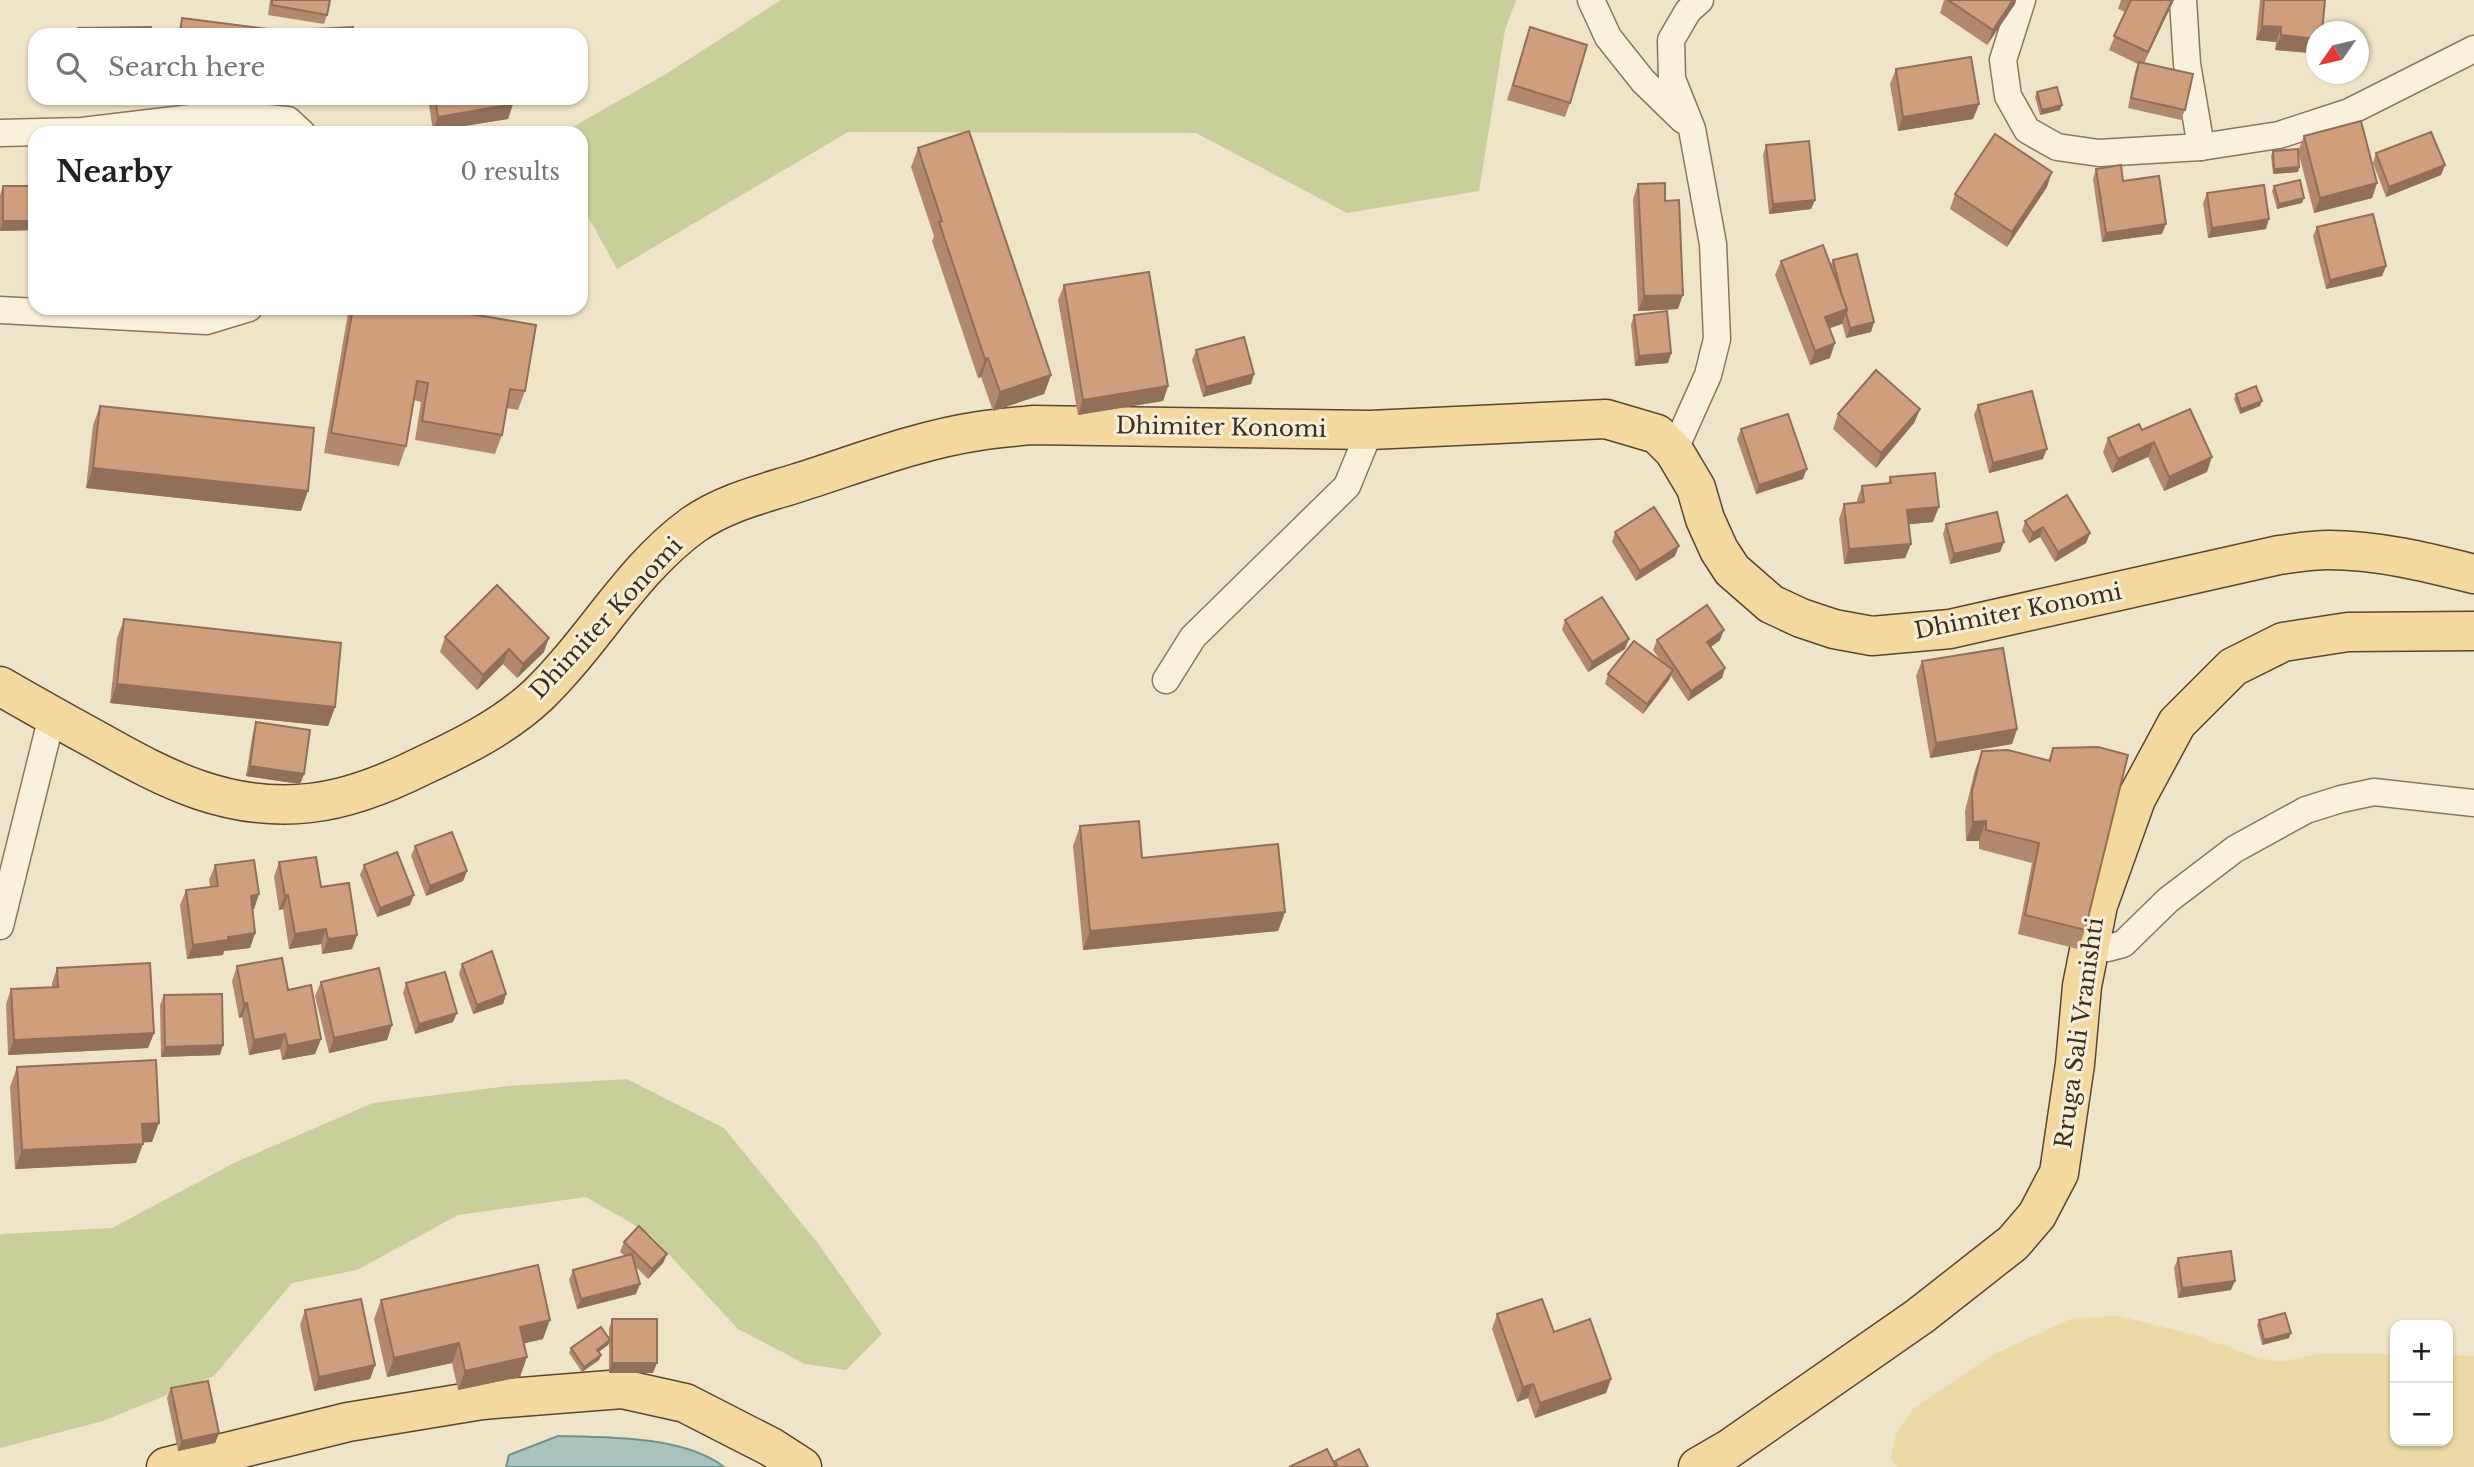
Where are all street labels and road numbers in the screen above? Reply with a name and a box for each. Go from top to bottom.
street label: Dhimiter Konomi [1115,411,1327,443]
street label: Dhimiter Konomi [524,531,688,705]
street label: Dhimiter Konomi [1912,577,2124,645]
street label: Rruga Sali Vranishti [2049,916,2109,1150]

